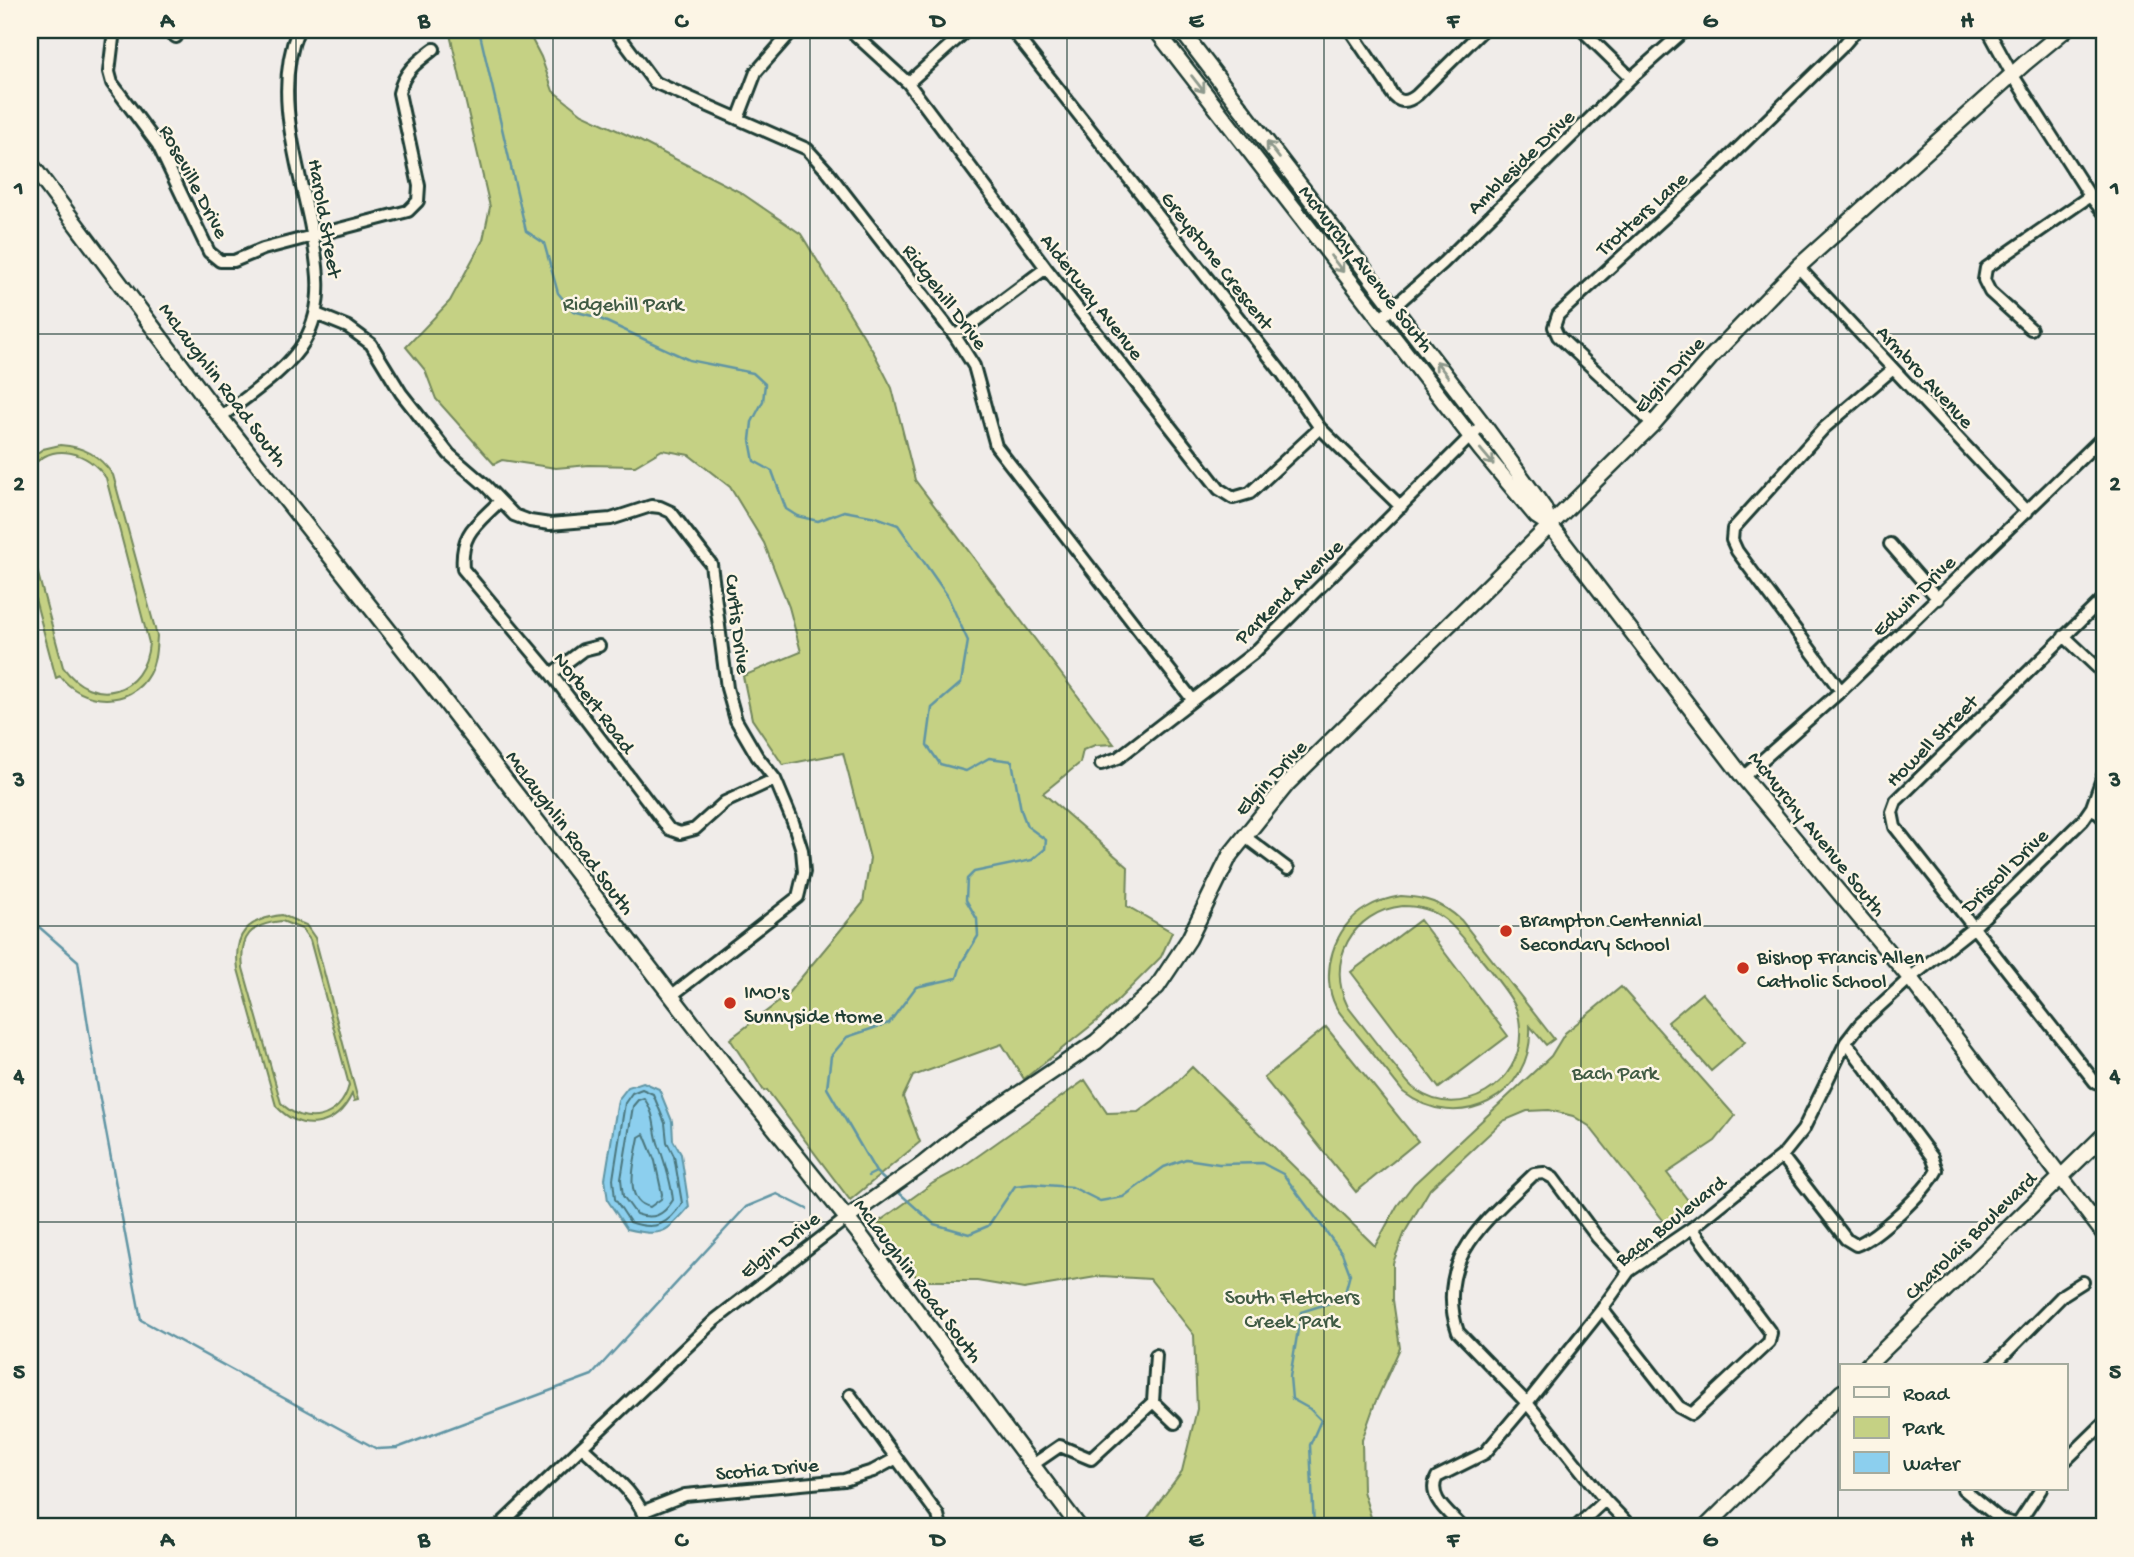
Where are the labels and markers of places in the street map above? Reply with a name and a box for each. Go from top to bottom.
place label: Brampton Centennial Secondary School [1519,910,1702,959]
marker: Brampton Centennial Secondary School [1498,923,1514,939]
place label: Bishop Francis Allen Catholic School [1756,947,1924,996]
marker: Bishop Francis Allen Catholic School [1735,960,1751,976]
place label: IMO's Sunnyside Home [744,982,884,1031]
marker: IMO's Sunnyside Home [722,995,738,1011]

